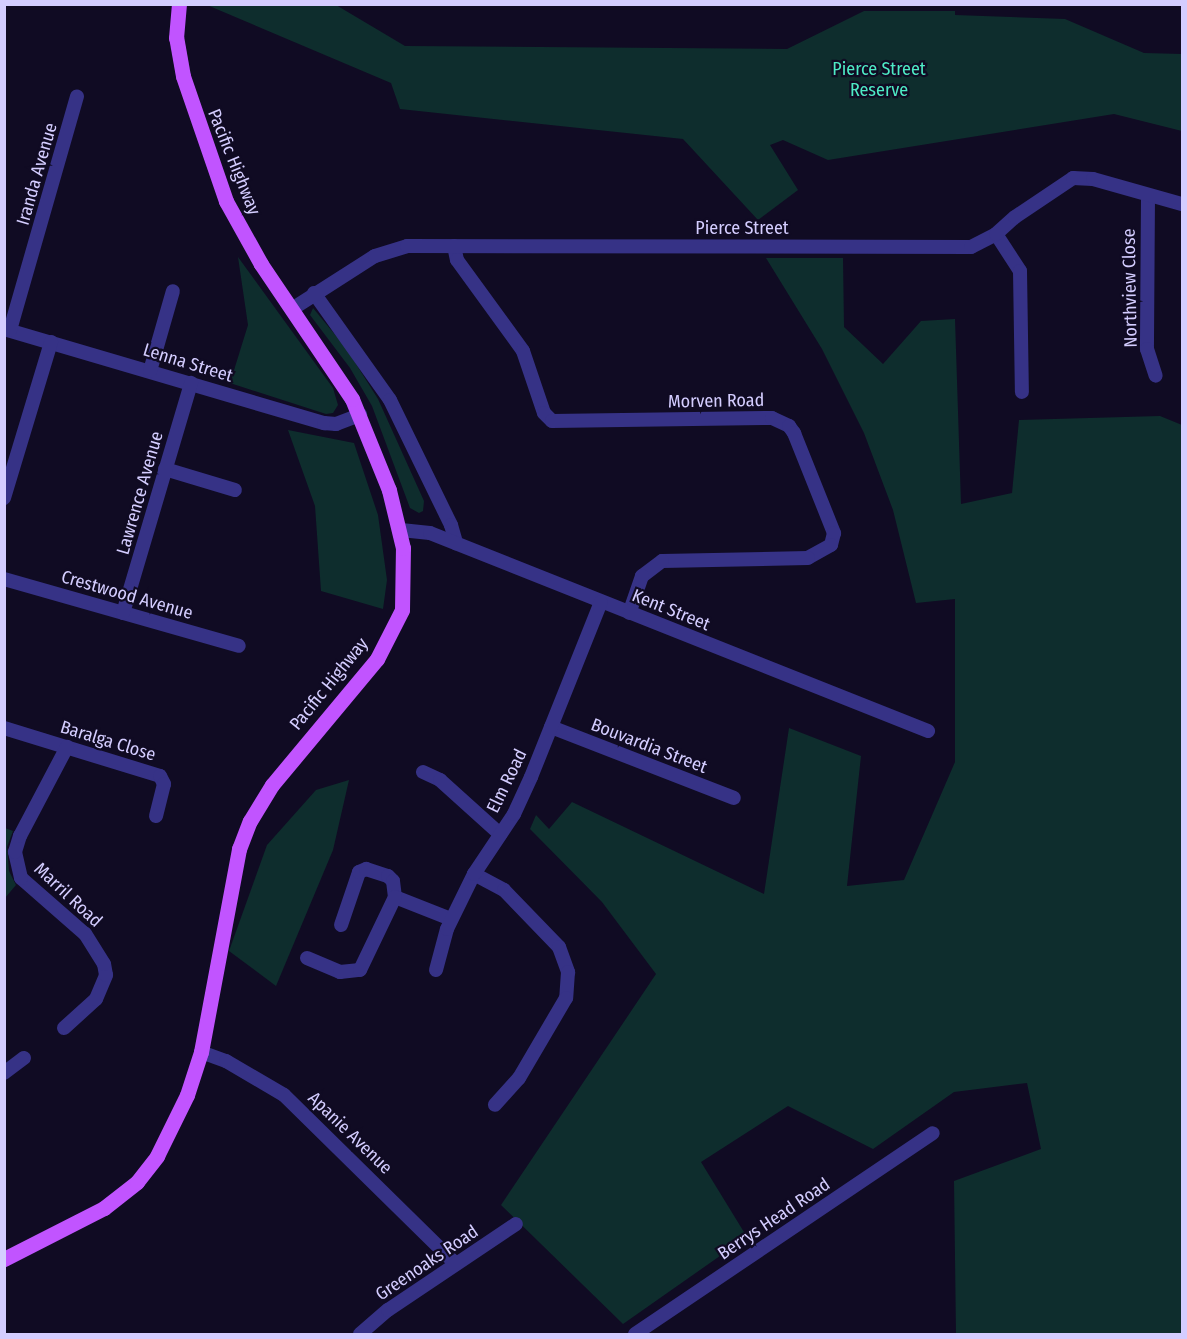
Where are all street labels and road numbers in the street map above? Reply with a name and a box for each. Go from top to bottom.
street label: Pacific Highway [203,106,265,218]
street label: Iranda Avenue [12,120,62,228]
street label: Pierce Street [695,217,789,239]
street label: Northview Close [1118,228,1142,348]
street label: Lenna Street [140,339,236,387]
street label: Morven Road [668,389,764,413]
street label: Lawrence Avenue [112,429,168,557]
street label: Crestwood Avenue [59,566,195,624]
street label: Kent Street [629,585,713,635]
street label: Pacific Highway [285,634,373,734]
street label: Bouvardia Street [588,714,710,778]
street label: Baralga Close [58,716,158,766]
street label: Elm Road [482,746,532,816]
street label: Marril Road [30,858,106,932]
street label: Apanie Avenue [303,1087,397,1179]
street label: Berrys Head Road [714,1173,834,1265]
street label: Greenoaks Road [372,1221,482,1305]

